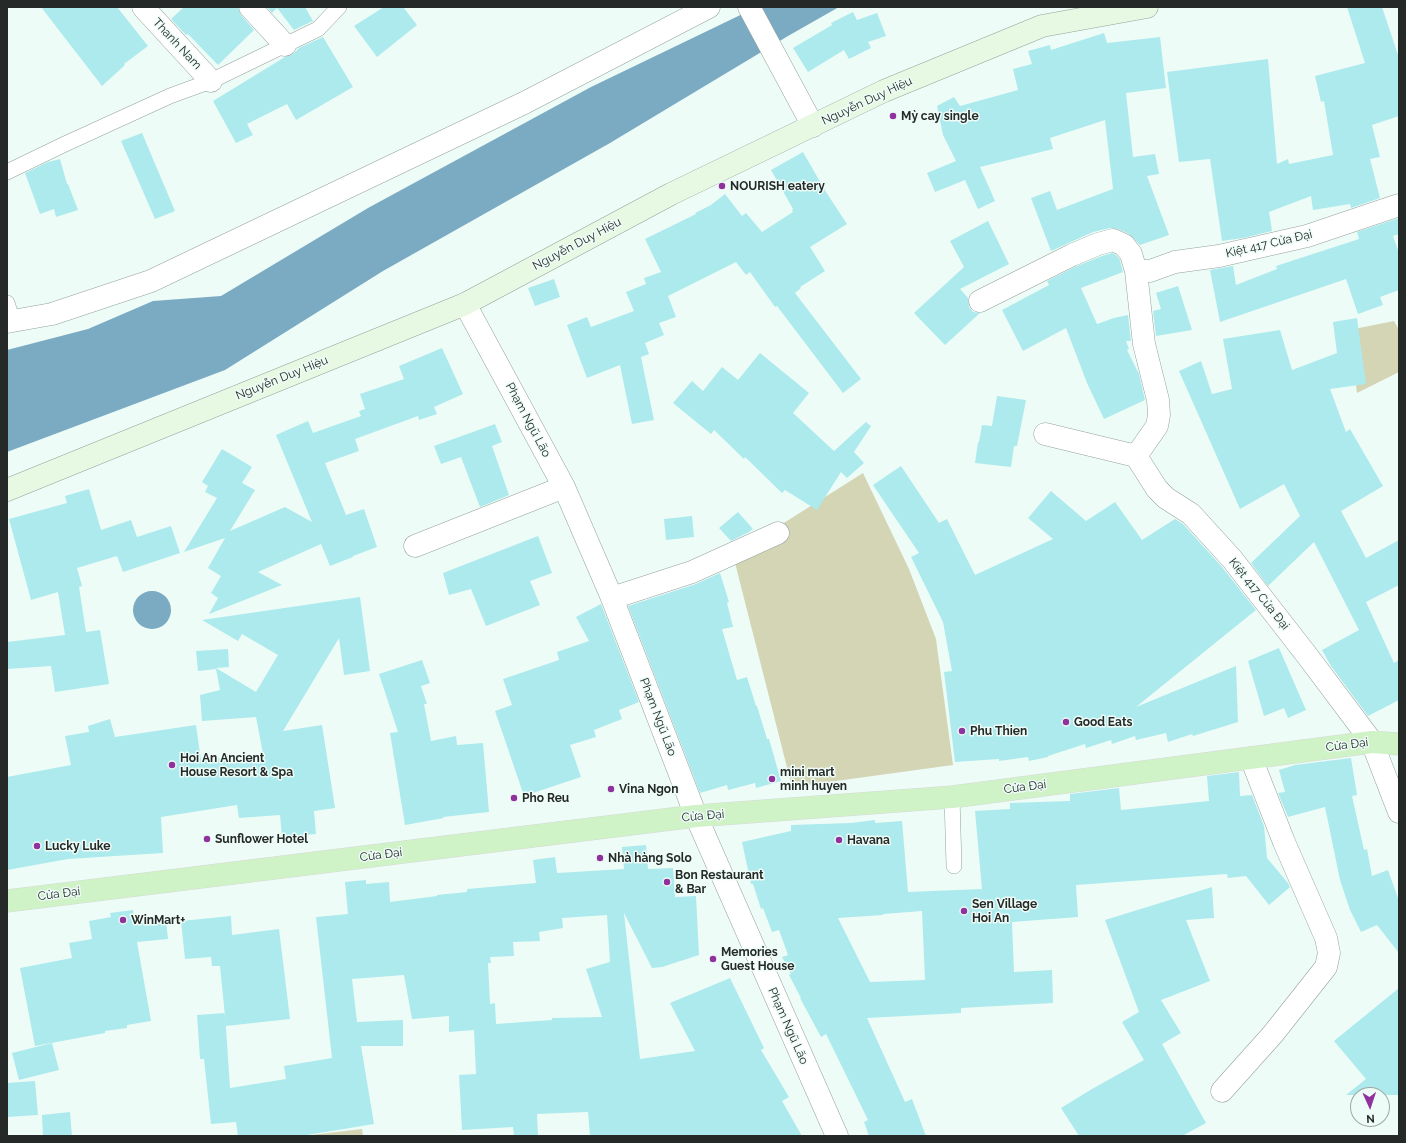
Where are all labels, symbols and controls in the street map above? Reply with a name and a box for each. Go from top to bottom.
street label: Thanh Nam [150,15,204,73]
street label: Nguyễn Duy Hiệu [819,74,915,128]
place label: Mỳ cay single [901,109,979,123]
marker: Mỳ cay single [888,111,898,121]
place label: NOURISH eatery [730,179,825,193]
marker: NOURISH eatery [717,181,727,191]
street label: Nguyễn Duy Hiệu [530,215,624,273]
street label: Kiệt 417 Cửa Đại [1224,227,1314,261]
street label: Nguyễn Duy Hiệu [234,353,330,403]
street label: Phạm Ngũ Lão [502,380,554,460]
street label: Kiệt 417 Cửa Đại [1226,555,1292,633]
street label: Phạm Ngũ Lão [636,676,680,758]
place label: Good Eats [1074,715,1132,729]
marker: Good Eats [1061,717,1071,727]
place label: Phu Thien [970,724,1027,738]
marker: Phu Thien [957,726,967,736]
street label: Cửa Đại [1325,735,1369,755]
place label: Hoi An Ancient House Resort & Spa [180,751,293,779]
marker: Hoi An Ancient House Resort & Spa [167,760,177,770]
place label: mini mart minh huyen [780,765,847,793]
marker: mini mart minh huyen [767,774,777,784]
street label: Cửa Đại [1003,777,1047,797]
place label: Vina Ngon [619,782,678,796]
marker: Vina Ngon [606,784,616,794]
place label: Pho Reu [522,791,569,805]
marker: Pho Reu [509,793,519,803]
street label: Cửa Đại [681,807,725,825]
place label: Sunflower Hotel [215,832,308,846]
place label: Havana [847,833,890,847]
marker: Sunflower Hotel [202,834,212,844]
marker: Havana [834,835,844,845]
place label: Lucky Luke [45,839,110,853]
marker: Lucky Luke [32,841,42,851]
street label: Cửa Đại [359,845,403,865]
place label: Nhà hàng Solo [608,851,692,865]
marker: Nhà hàng Solo [595,853,605,863]
place label: Bon Restaurant & Bar [675,868,764,896]
marker: Bon Restaurant & Bar [662,877,672,887]
street label: Cửa Đại [37,884,81,904]
place label: Sen Village Hoi An [972,897,1037,925]
marker: Sen Village Hoi An [959,906,969,916]
place label: WinMart+ [131,913,185,927]
marker: WinMart+ [118,915,128,925]
place label: Memories Guest House [721,945,794,973]
marker: Memories Guest House [708,954,718,964]
street label: Phạm Ngũ Lão [765,985,811,1067]
north arrow [1350,1087,1390,1127]
text: N [1366,1112,1375,1125]

